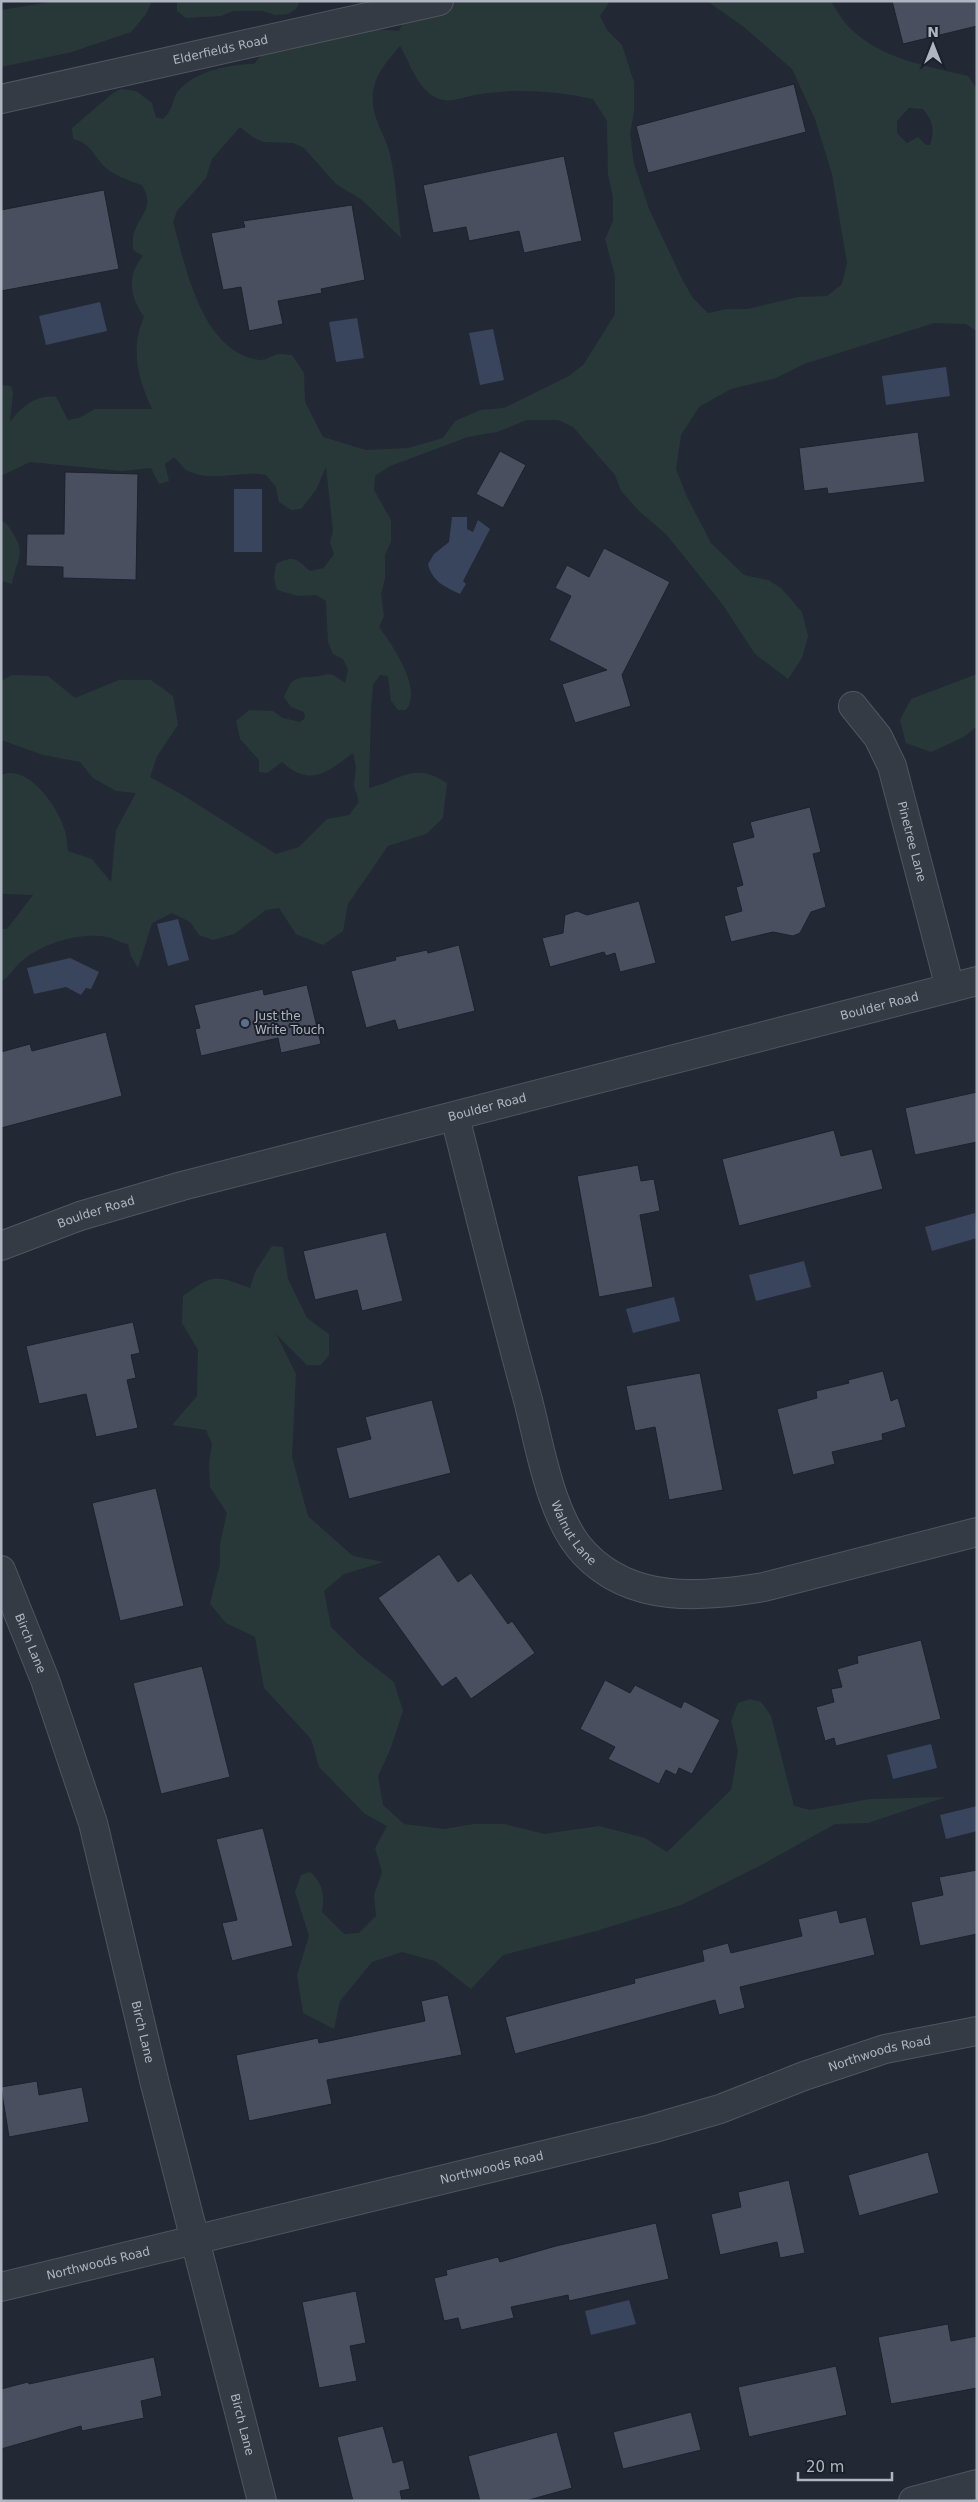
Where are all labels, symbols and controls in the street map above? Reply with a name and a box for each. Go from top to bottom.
north arrow [908,20,958,70]
text: N [927,24,939,40]
street label: Elderfields Road [172,32,269,67]
street label: Pinetree Lane [895,800,929,883]
street label: Boulder Road [839,989,920,1023]
place label: Just the Write Touch [254,1009,325,1037]
marker: Just the Write Touch [239,1017,251,1029]
street label: Boulder Road [446,1090,528,1124]
street label: Boulder Road [55,1193,136,1231]
street label: Walnut Lane [548,1498,599,1568]
street label: Birch Lane [12,1611,49,1675]
street label: Birch Lane [128,1999,157,2064]
street label: Northwoods Road [826,2033,932,2074]
street label: Northwoods Road [439,2148,545,2187]
street label: Northwoods Road [45,2244,151,2283]
street label: Birch Lane [228,2392,257,2457]
scale bar [798,2450,892,2482]
text: 20 m [806,2458,844,2476]

